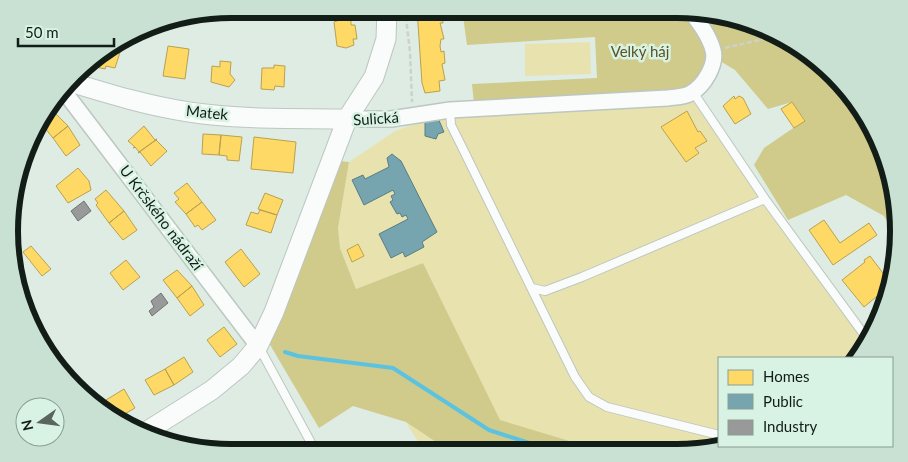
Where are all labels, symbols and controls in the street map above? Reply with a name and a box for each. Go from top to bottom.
scale bar [18,15,114,47]
text: 50 m [25,23,59,41]
park label: Velký háj [611,42,669,60]
street label: Matek [185,101,229,123]
street label: Sulická [352,107,399,129]
street label: U Krčského nádraží [116,161,208,275]
legend [718,357,893,447]
text: Homes [763,367,809,385]
text: Public [763,392,803,410]
north arrow [15,397,65,447]
text: Industry [763,417,818,435]
text: N [17,418,36,433]

